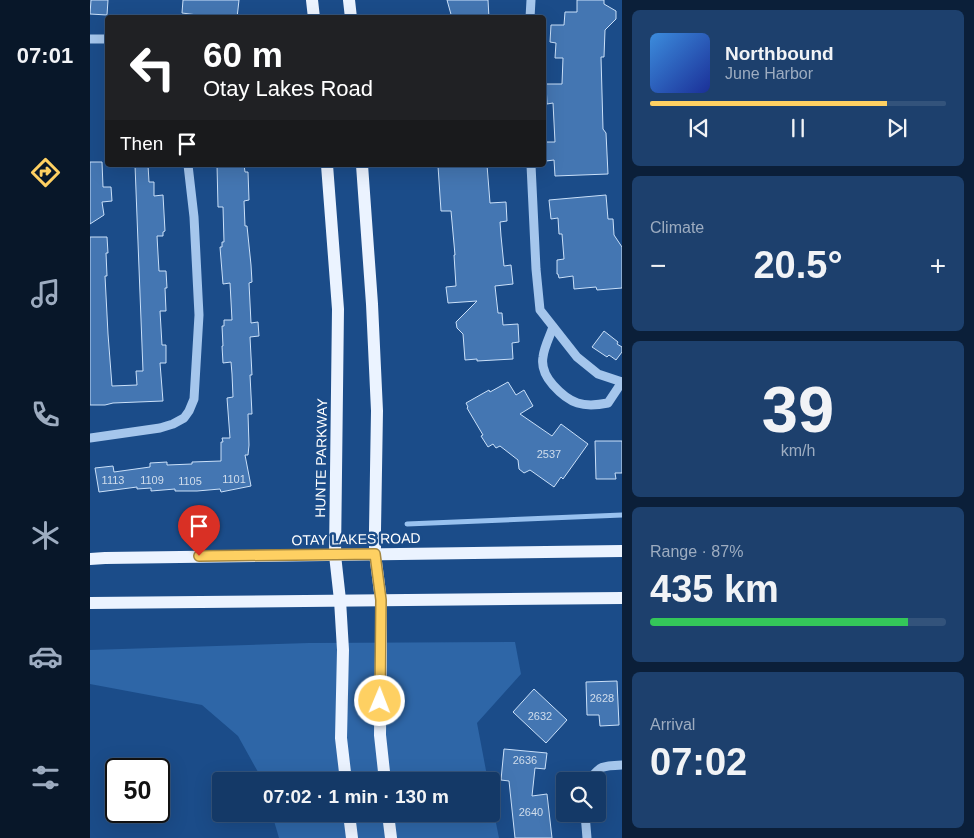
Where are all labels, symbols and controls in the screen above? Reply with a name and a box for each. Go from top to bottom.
icon: left [120,35,185,100]
text: 60 m [203,35,283,74]
text: 07:01 [17,43,73,68]
text: Northbound [725,43,834,64]
text: June Harbor [725,65,813,82]
text: Otay Lakes Road [203,76,373,101]
icon: previous [685,114,713,142]
icon: pause [784,114,812,142]
icon: next [883,114,911,142]
icon: arrive [173,130,201,158]
text: Then [120,133,163,154]
icon: directions [28,155,63,190]
text: Climate [650,219,704,236]
text: 20.5° [753,244,843,286]
text: − [650,250,666,281]
text: + [930,250,946,281]
icon: music [28,276,63,311]
text: 39 [762,373,834,446]
icon: phone [28,397,63,432]
street label: HUNTE PARKWAY [312,397,330,518]
text: km/h [781,442,815,459]
house number: 2537 [537,448,561,460]
house number: 1101 [222,473,246,485]
house number: 1113 [102,474,124,486]
house number: 1109 [140,474,164,486]
house number: 1105 [178,475,202,487]
pin [178,505,220,556]
icon: arrive [185,512,213,540]
icon: climate [28,518,63,553]
street label: OTAY LAKES ROAD [291,530,421,548]
text: Range · 87% [650,543,743,560]
text: 435 km [650,568,779,610]
icon: car [28,639,63,674]
position arrow [353,674,405,726]
house number: 2628 [590,692,614,704]
house number: 2632 [528,710,552,722]
text: Arrival [650,716,695,733]
text: 07:02 [650,741,747,783]
house number: 2636 [513,754,537,766]
speed limit sign: 50 [105,758,170,823]
icon: filters [28,760,63,795]
map controls [556,772,606,822]
button: search [556,772,606,822]
text: 07:02 · 1 min · 130 m [263,786,449,807]
house number: 2640 [519,806,543,818]

